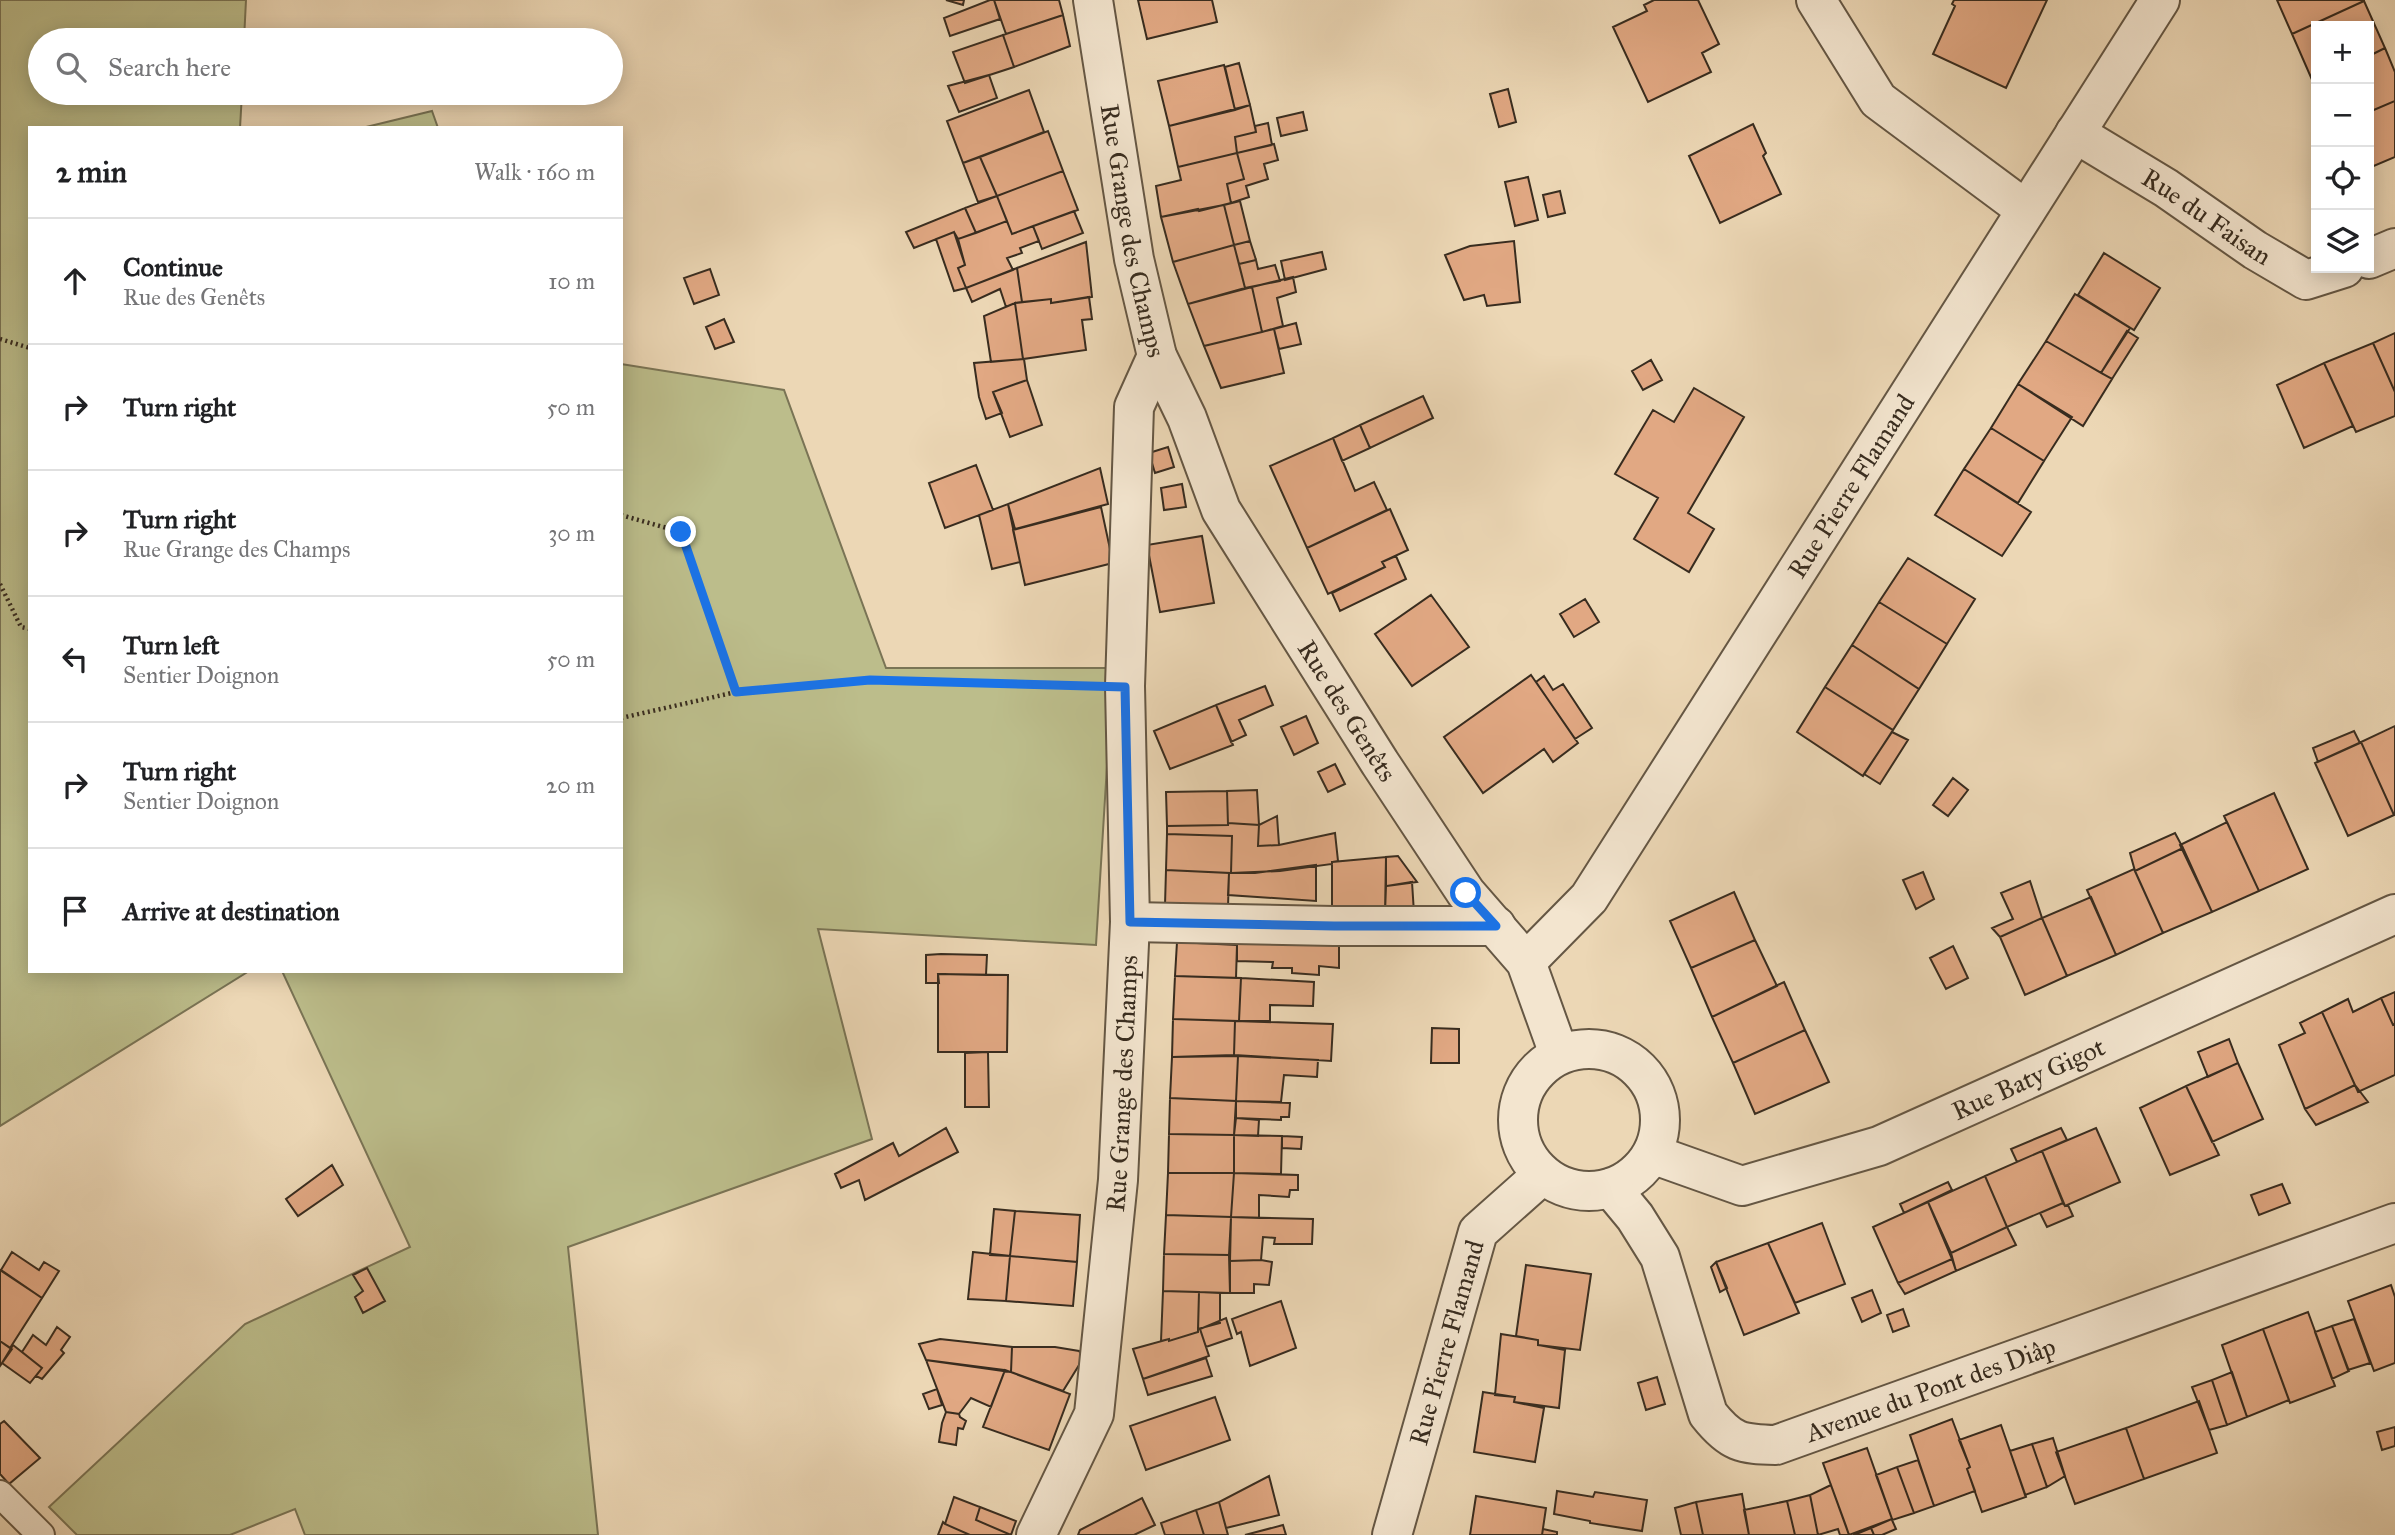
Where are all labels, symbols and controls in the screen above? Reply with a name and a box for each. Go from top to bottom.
map controls [2311,21,2374,273]
button: + [2311,21,2374,84]
search box [28,28,623,105]
icon: search [52,48,90,86]
text: Search here [108,51,231,83]
button: − [2311,84,2374,147]
street label: Rue Grange des Champs [1094,102,1173,360]
button: locate [2311,147,2374,210]
text: 2 min [56,154,127,190]
text: Walk · 160 m [474,158,595,186]
street label: Rue du Faisan [2136,161,2277,272]
button: layers [2311,210,2374,273]
text: Continue [123,251,223,283]
icon: ahead [56,262,94,300]
text: 10 m [548,267,595,295]
text: Rue des Genêts [123,283,265,311]
icon: right [56,388,94,426]
street label: Rue Pierre Flamand [1781,388,1921,584]
text: Turn right [123,391,236,423]
text: 50 m [547,393,595,421]
text: Turn right [123,503,236,535]
icon: right [56,514,94,552]
route end [665,516,696,547]
text: 30 m [548,519,595,547]
text: Rue Grange des Champs [123,535,350,563]
text: Turn left [123,629,219,661]
street label: Rue des Genêts [1291,634,1404,787]
icon: left [56,640,94,678]
text: 50 m [547,645,595,673]
text: Sentier Doignon [123,661,279,689]
text: Turn right [123,755,236,787]
icon: right [56,766,94,804]
text: 20 m [546,771,595,799]
text: Sentier Doignon [123,787,279,815]
route start [1450,877,1481,908]
icon: arrive [56,892,94,930]
text: Arrive at destination [123,895,340,927]
street label: Rue Grange des Champs [1099,954,1144,1214]
street label: Rue Baty Gigot [1947,1031,2110,1127]
street label: Rue Pierre Flamand [1402,1236,1491,1449]
street label: Avenue du Pont des Diâp [1800,1330,2060,1449]

